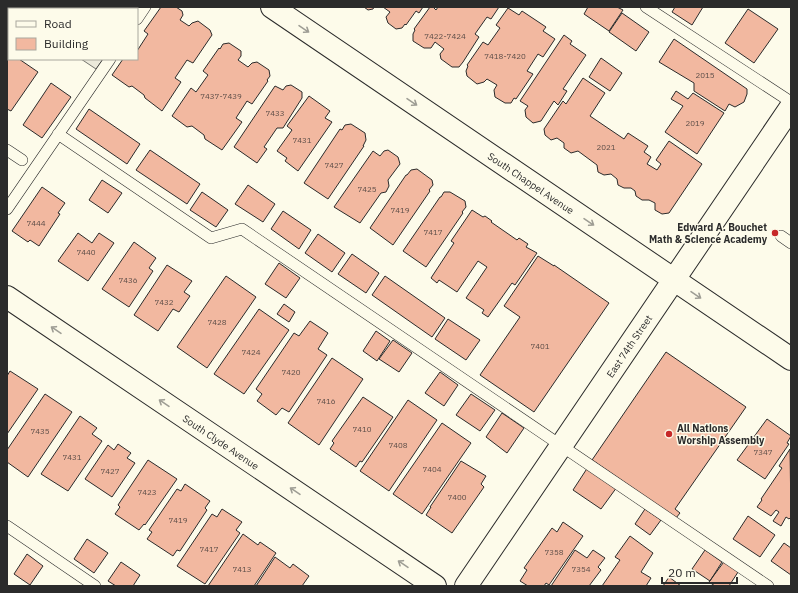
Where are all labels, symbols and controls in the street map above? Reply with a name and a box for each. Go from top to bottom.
legend [8,8,138,60]
text: Road [44,16,72,31]
one-way arrow [298,25,309,33]
house number: 7422-7424 [424,31,466,41]
text: Building [44,36,89,51]
house number: 7418-7420 [484,51,526,61]
house number: 2015 [695,70,715,80]
house number: 7437-7439 [200,91,242,101]
one-way arrow [406,98,417,106]
house number: 7433 [265,108,285,118]
house number: 2019 [685,118,705,128]
house number: 7431 [292,135,312,145]
house number: 2021 [596,142,616,152]
street label: South Chappel Avenue [485,150,577,217]
house number: 7427 [324,160,344,170]
house number: 7425 [357,184,377,194]
house number: 7419 [390,205,410,215]
house number: 7444 [26,218,46,228]
one-way arrow [583,218,594,226]
place label: Edward A. Bouchet Math & Science Academy [649,221,768,246]
house number: 7417 [423,227,443,237]
marker: Edward A. Bouchet Math & Science Academy [770,228,780,238]
house number: 7440 [76,247,96,257]
house number: 7436 [118,275,138,285]
one-way arrow [691,291,702,299]
house number: 7432 [154,297,174,307]
street label: East 74th Street [604,312,655,380]
house number: 7428 [207,317,227,327]
one-way arrow [50,326,62,334]
house number: 7401 [530,341,550,351]
house number: 7424 [241,347,261,357]
house number: 7420 [281,367,301,377]
house number: 7416 [316,396,336,406]
one-way arrow [159,399,170,407]
street label: South Clyde Avenue [180,412,262,473]
place label: All Nations Worship Assembly [677,422,765,447]
house number: 7410 [352,424,372,434]
house number: 7435 [30,426,50,436]
marker: All Nations Worship Assembly [664,429,674,439]
house number: 7408 [388,440,408,450]
house number: 7347 [753,447,773,457]
house number: 7431 [62,452,82,462]
house number: 7404 [422,464,442,474]
house number: 7427 [100,466,120,476]
house number: 7423 [137,487,157,497]
one-way arrow [289,487,301,495]
house number: 7400 [447,492,467,502]
house number: 7419 [168,515,188,525]
house number: 7417 [199,544,219,554]
house number: 7358 [544,547,564,557]
scale bar [662,559,737,585]
one-way arrow [398,560,409,568]
house number: 7413 [232,564,252,574]
house number: 7354 [571,564,591,574]
text: 20 m [668,565,696,580]

